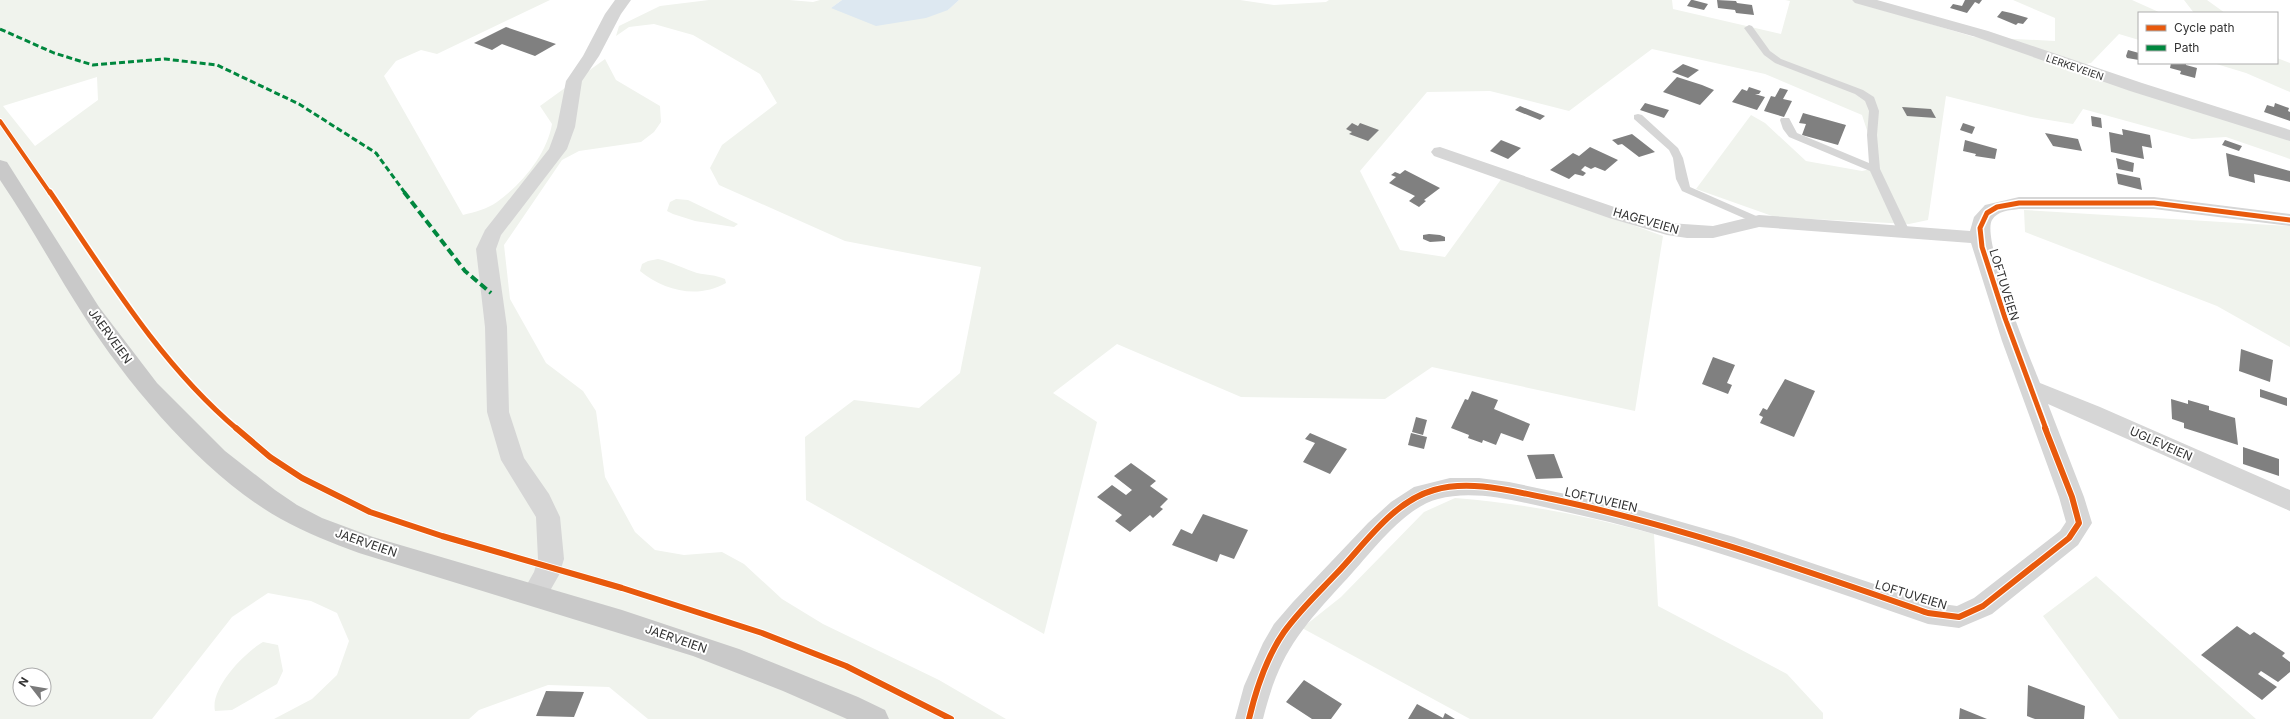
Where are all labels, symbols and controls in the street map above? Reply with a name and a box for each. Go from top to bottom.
legend [2138,12,2278,64]
text: Cycle path [2174,20,2235,35]
text: Path [2174,40,2199,55]
street label: LERKEVEIEN [2045,52,2105,82]
street label: HAGEVEIEN [1611,204,1681,237]
street label: LOFTUVEIEN [1986,247,2023,323]
street label: JAERVEIEN [85,305,135,366]
street label: UGLEVEIEN [2128,423,2195,464]
street label: LOFTUVEIEN [1563,484,1639,515]
street label: JAERVEIEN [333,525,399,560]
street label: LOFTUVEIEN [1873,576,1949,613]
street label: JAERVEIEN [643,621,709,656]
north arrow [12,667,52,707]
text: N [15,675,32,689]

